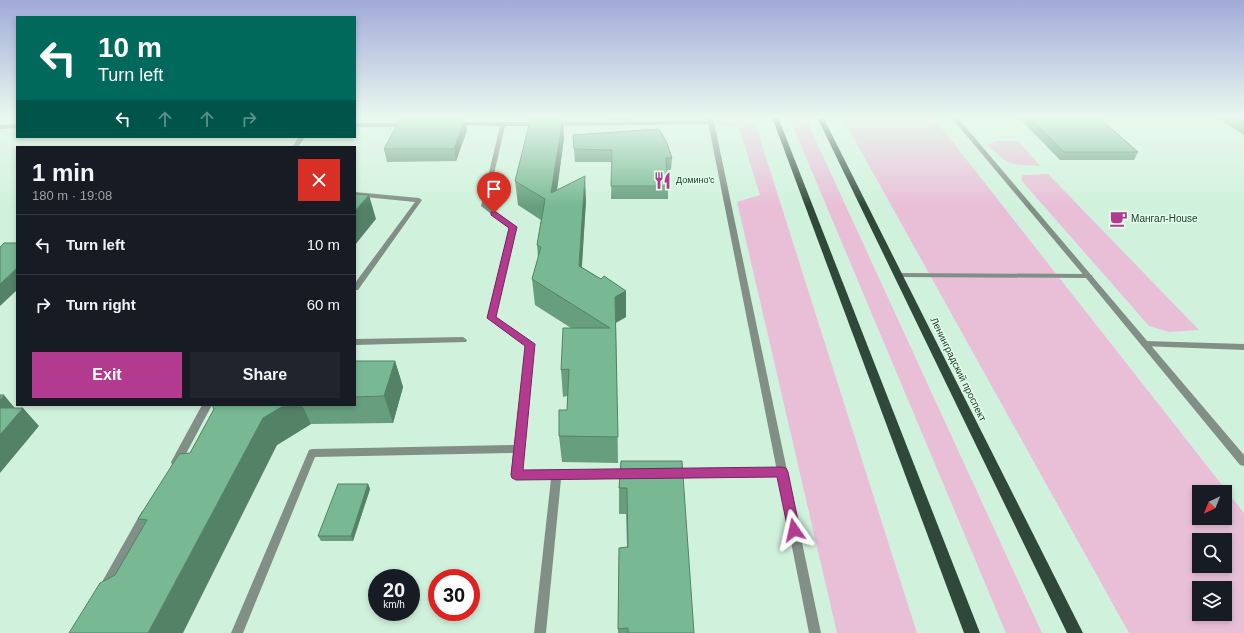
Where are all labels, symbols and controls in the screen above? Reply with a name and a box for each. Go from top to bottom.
icon: left [32,32,84,84]
text: 10 m [98,32,162,63]
text: Turn left [98,65,163,85]
icon: left [112,108,134,130]
icon: ahead [154,108,176,130]
icon: ahead [196,108,218,130]
icon: right [238,108,260,130]
text: 1 min [32,159,95,186]
button: close [298,159,340,201]
restaurant icon: Домино'c [653,170,673,190]
pin [477,172,511,213]
place label: Домино'c [676,175,715,185]
icon: arrive [483,178,505,200]
text: 180 m · 19:08 [32,188,112,203]
cafe icon: Мангал-House [1108,208,1128,228]
place label: Мангал-House [1131,213,1198,224]
icon: left [32,234,54,256]
text: Turn left [66,236,125,253]
text: 10 m [307,236,340,253]
icon: right [32,294,54,316]
text: Turn right [66,296,136,313]
text: 60 m [307,296,340,313]
street label: Ленинградский проспект [929,315,989,423]
button: Exit [32,352,182,398]
button: Share [190,352,340,398]
north arrow [1192,485,1232,525]
map controls [1192,485,1232,621]
position arrow [773,509,815,551]
button: search [1192,533,1232,573]
speed limit sign: 30 [428,569,480,621]
text: 20 [383,579,405,601]
button: layers [1192,581,1232,621]
text: km/h [383,599,405,610]

